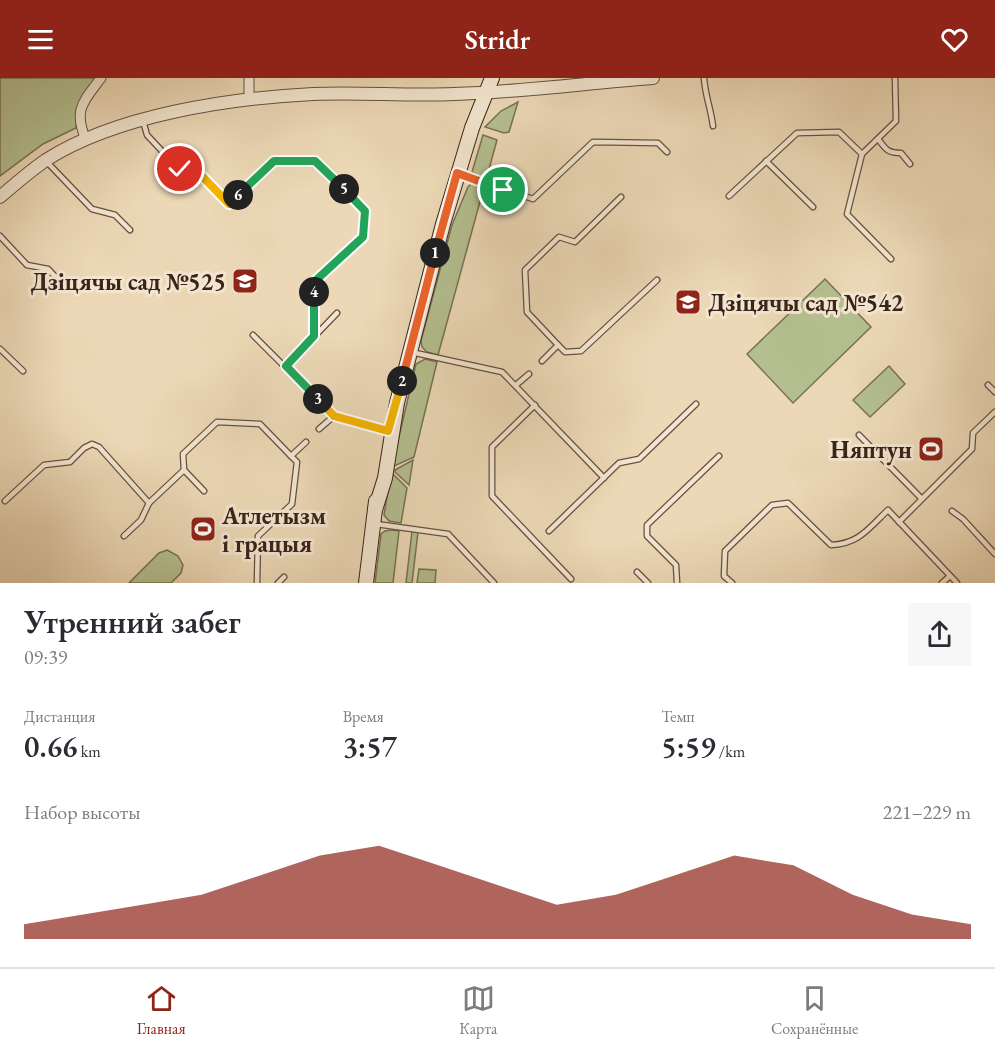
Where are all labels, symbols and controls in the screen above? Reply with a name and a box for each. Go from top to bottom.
text: Stridr [465,22,530,57]
icon: menu [24,23,57,56]
icon: heart [938,23,971,56]
pin [154,143,205,194]
icon: check [163,152,196,185]
pin [477,164,528,215]
icon: arrive [486,173,519,206]
pin: 5 [329,174,359,204]
text: 5 [340,178,348,199]
pin: 6 [223,180,253,210]
text: 6 [234,184,242,205]
pin: 1 [420,238,450,268]
text: 1 [431,242,439,263]
place label: Дзіцячы сад №525 [30,266,226,297]
school or university icon: Дзіцячы сад №525 [230,266,260,296]
pin: 4 [299,277,329,307]
text: 4 [310,281,318,302]
school or university icon: Дзіцячы сад №542 [673,287,703,317]
place label: Дзіцячы сад №542 [708,287,904,318]
pin: 2 [387,366,417,396]
text: 2 [398,370,406,391]
pin: 3 [303,384,333,414]
text: 3 [314,388,322,409]
place label: Няптун [830,434,912,466]
sports icon: Няптун [916,434,946,464]
place label: Атлетызм і грацыя [221,500,326,559]
sports icon: Атлетызм і грацыя [188,514,218,544]
text: Утренний забег [24,600,241,643]
button: share [908,603,971,666]
text: 09:39 [24,644,67,670]
text: Дистанция [24,706,95,727]
text: Время [343,706,384,727]
text: Темп [661,706,695,727]
text: 0.66 [24,727,77,766]
text: 3:57 [343,727,397,766]
text: 5:59 [661,727,716,766]
text: km [77,741,101,762]
text: /km [716,741,745,762]
text: Набор высоты [24,799,140,825]
text: 221–229 m [883,799,971,825]
tab: Главная [137,982,186,1039]
tab: Карта [459,982,497,1039]
tab: Сохранённые [771,982,858,1039]

